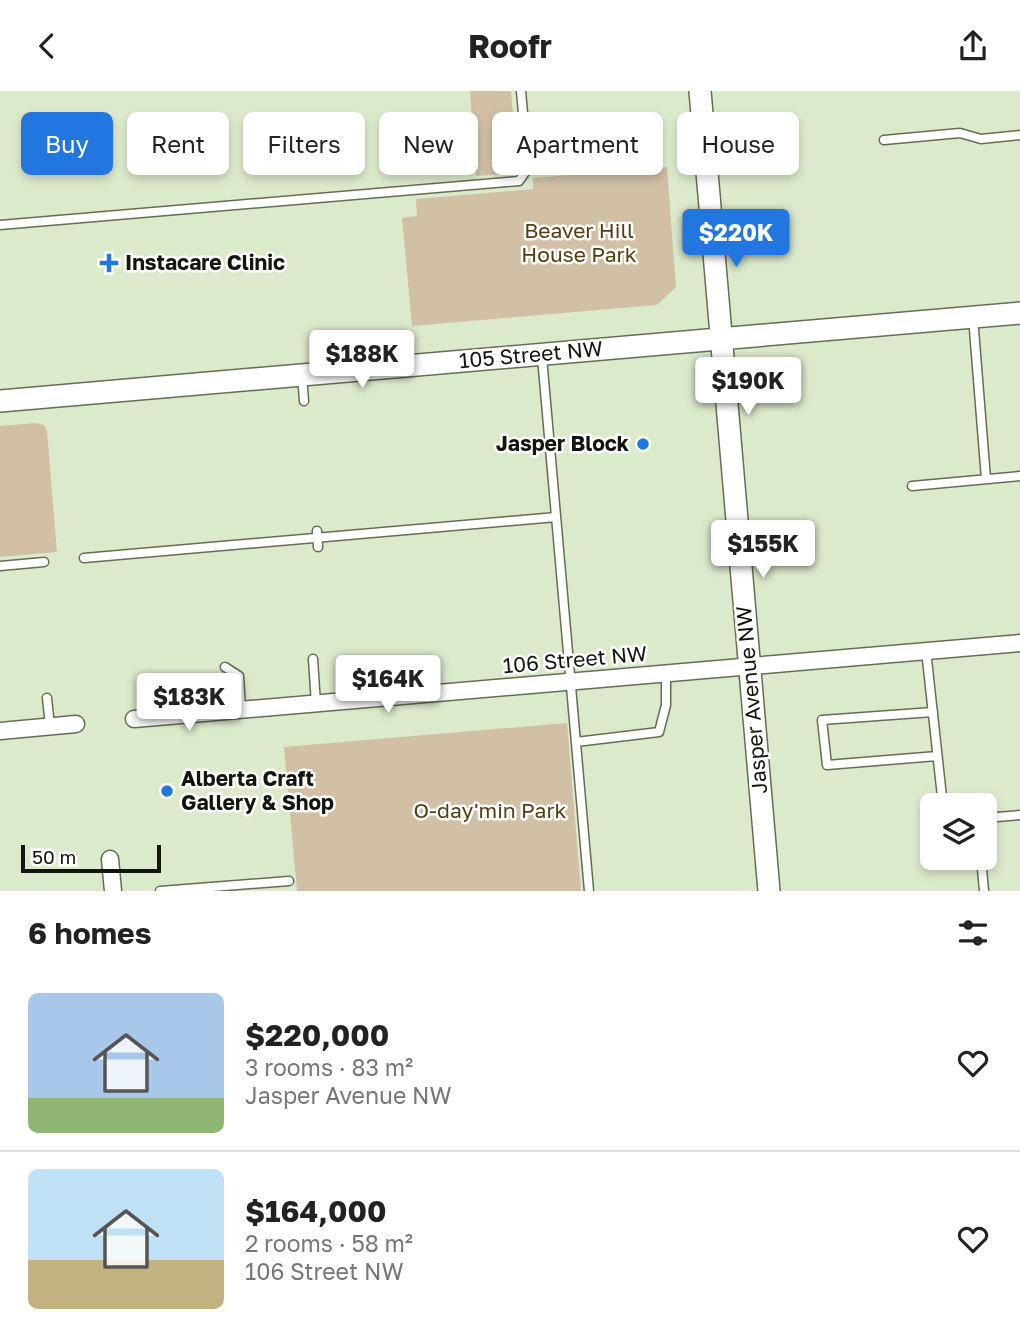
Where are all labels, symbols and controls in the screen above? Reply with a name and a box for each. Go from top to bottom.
icon: back [28,27,66,65]
text: Roofr [468,27,552,65]
icon: share [954,27,992,65]
chip: Buy [21,112,113,175]
chip: Rent [127,112,229,175]
chip: Filters [243,112,365,175]
chip: New [379,112,478,175]
chip: Apartment [492,112,663,175]
chip: House [677,112,799,175]
pin: $220K [687,209,785,269]
park label: Beaver Hill House Park [521,217,637,267]
text: $220K [698,218,774,246]
place label: Instacare Clinic [125,249,285,275]
marker: Instacare Clinic [99,253,119,273]
pin: $188K [313,331,411,390]
street label: 105 Street NW [458,335,604,373]
text: $188K [325,339,399,367]
pin: $190K [699,357,797,417]
text: $190K [711,366,785,394]
place label: Jasper Block [496,430,629,456]
marker: Jasper Block [635,436,651,452]
pin: $155K [714,521,812,580]
text: $155K [727,529,799,557]
street label: Jasper Avenue NW [730,605,772,795]
street label: 106 Street NW [502,640,648,678]
pin: $164K [339,655,437,715]
text: $164K [352,664,424,692]
pin: $183K [140,673,238,733]
text: $183K [153,682,225,710]
place label: Alberta Craft Gallery & Shop [181,765,334,815]
marker: Alberta Craft Gallery & Shop [159,783,175,799]
map controls [920,793,997,870]
button: layers [920,793,997,870]
park label: O-day'min Park [414,797,567,823]
scale bar [21,842,161,874]
text: 50 m [32,845,76,868]
icon: filters [954,914,992,952]
text: 6 homes [28,915,151,951]
text: $220,000 [245,1017,389,1053]
icon: home [84,1021,168,1105]
icon: heart [954,1044,992,1082]
text: 3 rooms · 83 m² [245,1053,413,1081]
text: Jasper Avenue NW [245,1081,452,1109]
text: $164,000 [245,1193,386,1229]
icon: home [84,1197,168,1281]
icon: heart [954,1220,992,1258]
text: 2 rooms · 58 m² [245,1229,413,1257]
text: 106 Street NW [245,1257,403,1285]

